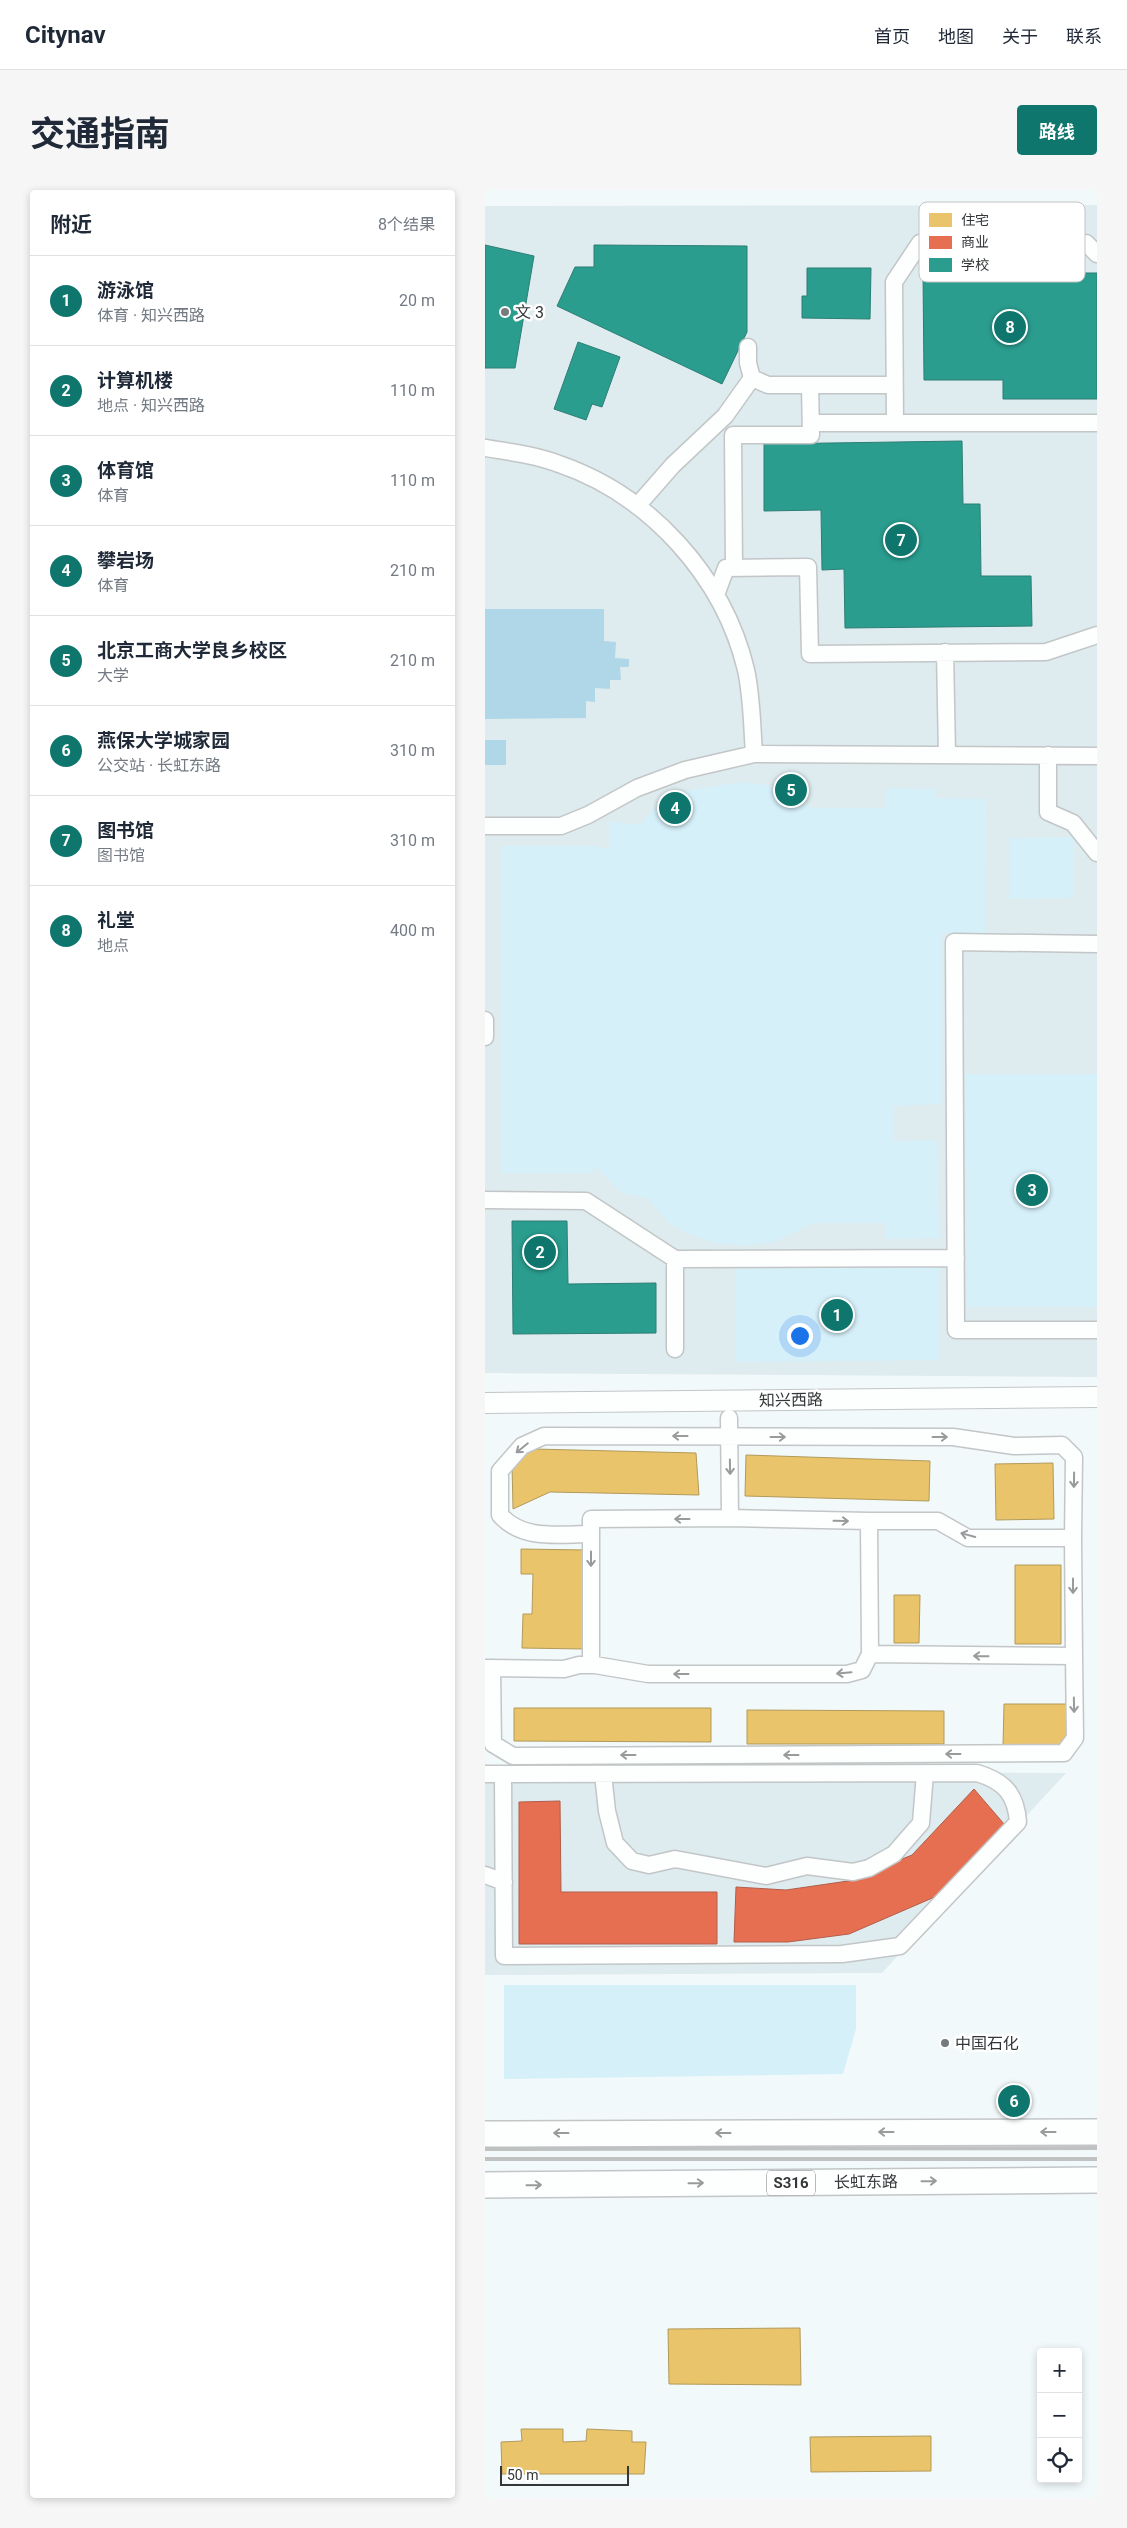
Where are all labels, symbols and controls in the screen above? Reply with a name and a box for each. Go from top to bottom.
text: Citynav [25,21,106,49]
text: 首页 [874,26,910,47]
text: 地图 [938,26,974,47]
text: 关于 [1002,26,1038,47]
text: 联系 [1066,26,1102,47]
button: 路线 [1017,105,1097,155]
text: 交通指南 [30,114,170,155]
legend [919,202,1085,282]
text: 住宅 [961,212,989,228]
text: 附近 [50,213,92,237]
text: 8个结果 [378,215,435,234]
text: 商业 [961,234,989,250]
text: 学校 [961,257,989,273]
text: 游泳馆 [97,279,154,302]
text: 1 [61,291,71,310]
text: 20 m [399,291,435,310]
place label: 文 3 [515,303,544,322]
text: 体育 · 知兴西路 [97,306,205,325]
marker: 文 3 [499,306,511,318]
pin: 8 [994,308,1026,346]
text: 计算机楼 [97,369,173,392]
text: 2 [61,381,71,400]
text: 110 m [390,381,435,400]
text: 地点 · 知兴西路 [97,396,205,415]
text: 体育馆 [97,459,154,482]
text: 3 [61,471,71,490]
text: 110 m [390,471,435,490]
text: 体育 [97,486,129,505]
pin: 7 [885,521,917,559]
text: 攀岩场 [97,549,154,572]
text: 4 [61,561,71,580]
text: 210 m [390,561,435,580]
text: 体育 [97,576,129,595]
text: 北京工商大学良乡校区 [97,639,287,662]
text: 5 [61,651,71,670]
text: 210 m [390,651,435,670]
text: 大学 [97,666,129,685]
text: 燕保大学城家园 [97,729,230,752]
text: 6 [61,741,71,760]
text: 310 m [390,741,435,760]
text: 公交站 · 长虹东路 [97,756,221,775]
pin: 5 [775,771,807,809]
pin: 4 [659,789,691,827]
text: 图书馆 [97,819,154,842]
text: 7 [61,831,71,850]
text: 310 m [390,831,435,850]
text: 图书馆 [97,846,145,865]
text: 礼堂 [97,909,135,932]
text: 8 [61,921,71,940]
text: 400 m [390,921,435,940]
text: 地点 [97,936,129,955]
pin: 3 [1016,1171,1048,1209]
pin: 2 [524,1233,556,1271]
pin: 1 [821,1296,853,1334]
your location [787,1323,813,1349]
street label: 知兴西路 [759,1390,823,1410]
one-way arrow [673,1431,689,1441]
one-way arrow [770,1432,786,1442]
one-way arrow [932,1432,948,1442]
one-way arrow [515,1443,528,1454]
one-way arrow [725,1458,734,1474]
one-way arrow [1069,1472,1079,1488]
one-way arrow [674,1514,690,1524]
one-way arrow [832,1516,849,1526]
one-way arrow [961,1530,977,1540]
one-way arrow [586,1550,596,1567]
one-way arrow [1068,1578,1078,1594]
one-way arrow [974,1651,990,1660]
one-way arrow [836,1668,852,1678]
one-way arrow [673,1669,690,1679]
one-way arrow [1070,1697,1079,1713]
one-way arrow [945,1749,962,1759]
one-way arrow [620,1750,636,1760]
one-way arrow [783,1750,799,1759]
place label: 中国石化 [955,2034,1019,2053]
marker: 中国石化 [939,2037,951,2049]
pin: 6 [998,2082,1030,2120]
one-way arrow [878,2127,894,2137]
one-way arrow [1040,2127,1056,2137]
one-way arrow [553,2128,570,2138]
one-way arrow [716,2128,732,2138]
road number: S316 [767,2170,815,2196]
street label: 长虹东路 [834,2172,898,2192]
one-way arrow [920,2176,936,2186]
one-way arrow [688,2179,704,2188]
one-way arrow [525,2180,541,2190]
map controls [1037,2348,1082,2483]
button: + [1037,2348,1082,2393]
button: − [1037,2393,1082,2438]
button: locate [1037,2438,1082,2483]
scale bar [500,2463,629,2486]
text: 50 m [507,2467,539,2483]

